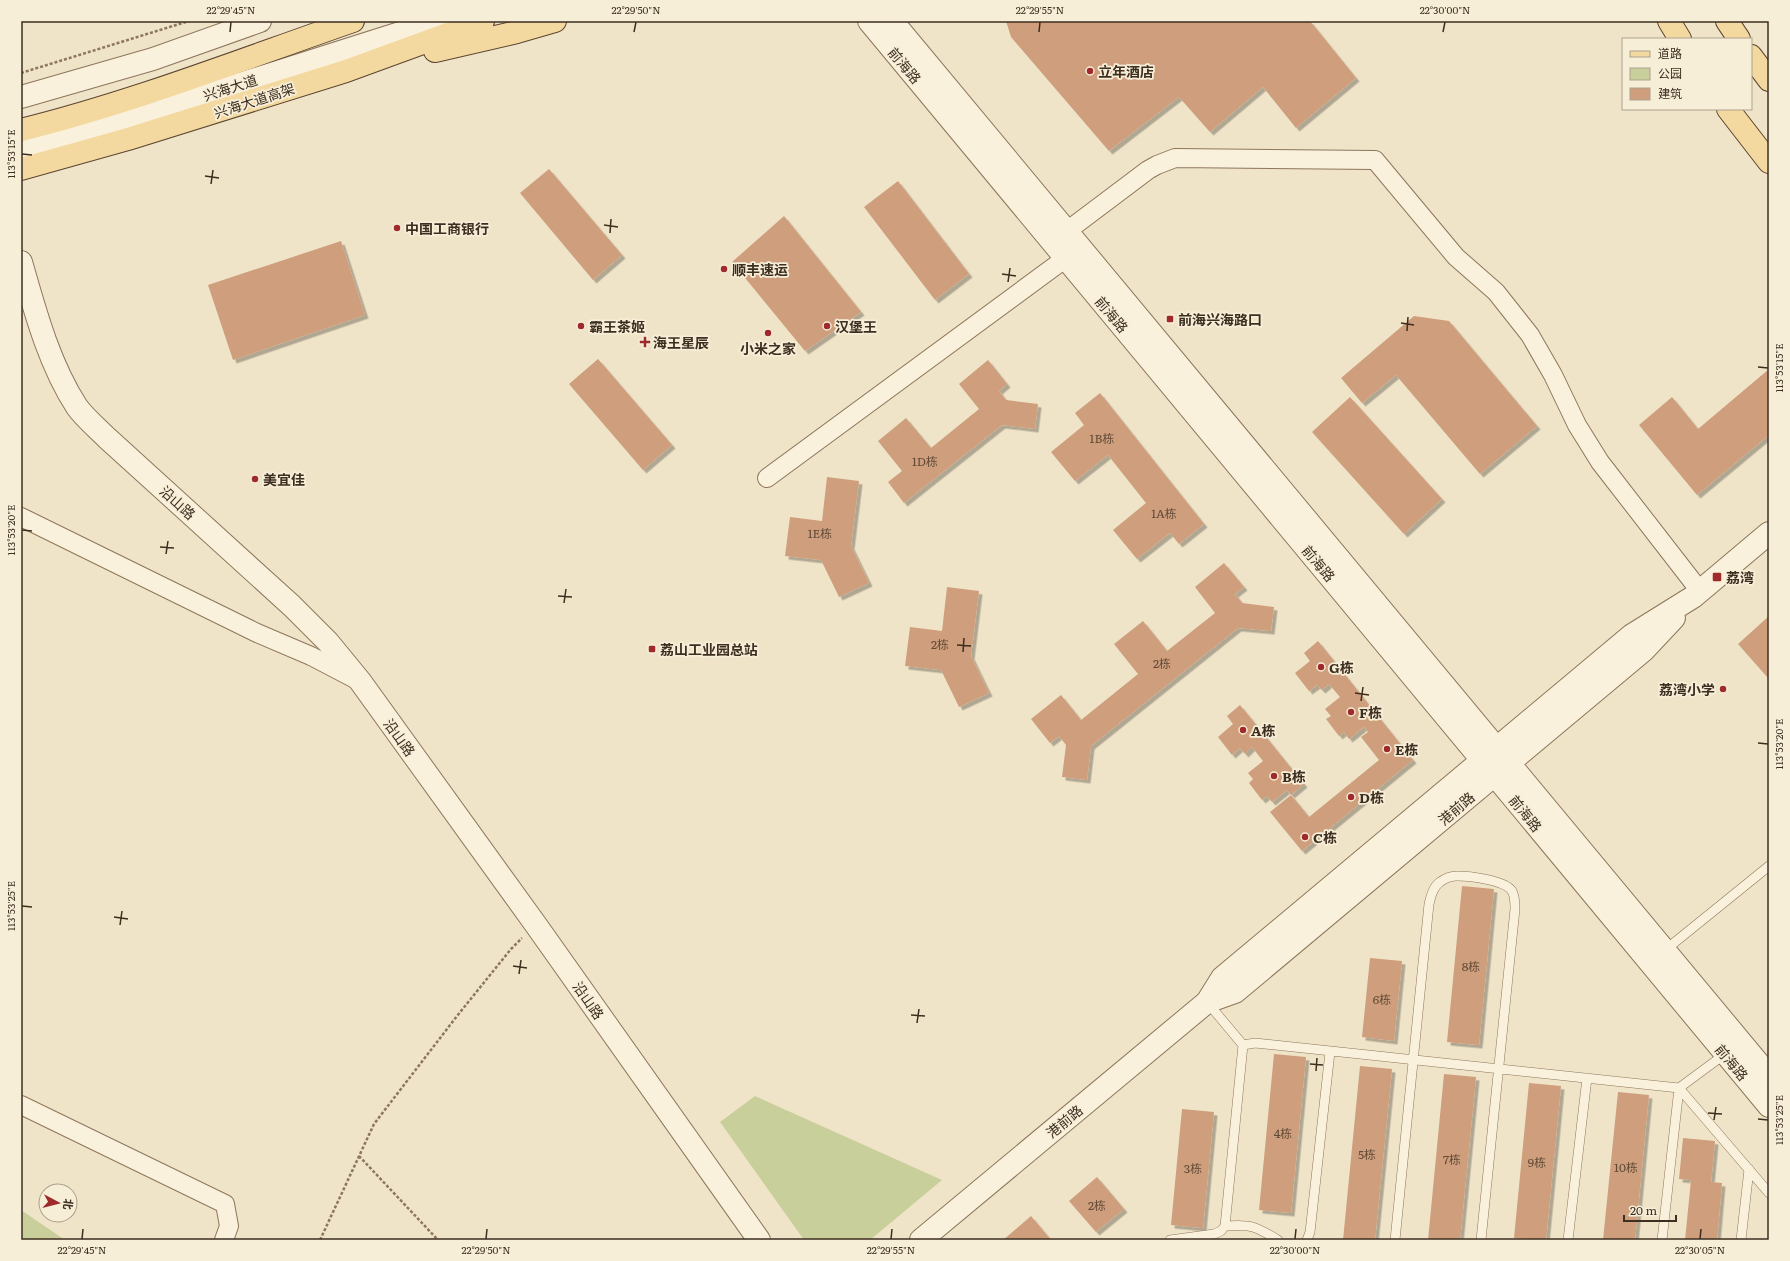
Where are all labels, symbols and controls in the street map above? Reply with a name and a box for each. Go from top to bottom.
text: 22°29'45"N [207,2,255,17]
text: 22°29'50"N [611,2,661,17]
text: 22°29'55"N [1016,2,1064,17]
text: 22°30'00"N [1420,2,1470,17]
legend [1622,38,1752,110]
street label: 前海路 [884,42,926,88]
text: 道路 [1658,44,1682,62]
place label: 立年酒店 [1098,61,1154,81]
text: 公园 [1658,64,1682,82]
marker: 立年酒店 [1085,66,1095,76]
street label: 兴海大道 [200,69,260,105]
street label: 兴海大道高架 [211,78,297,122]
text: 建筑 [1658,84,1682,102]
text: 113°53'15"E [3,129,18,179]
place label: 中国工商银行 [405,218,489,238]
marker: 中国工商银行 [392,223,402,233]
place label: 顺丰速运 [732,259,788,279]
marker: 顺丰速运 [719,264,729,274]
street label: 前海路 [1091,291,1133,337]
place label: 前海兴海路口 [1178,309,1262,329]
marker: 前海兴海路口 [1165,314,1175,324]
place label: 霸王茶姬 [589,316,645,336]
place label: 汉堡王 [835,316,877,336]
marker: 霸王茶姬 [576,321,586,331]
marker: 汉堡王 [822,321,832,331]
marker: 小米之家 [763,328,773,338]
place label: 海王星辰 [653,332,709,352]
marker: 海王星辰 [640,337,650,347]
place label: 小米之家 [740,338,796,358]
text: 113°53'15"E [1771,343,1786,393]
house number: 1B栋 [1090,429,1114,447]
house number: 1D栋 [912,452,938,470]
place label: 美宜佳 [263,469,305,489]
marker: 美宜佳 [250,474,260,484]
street label: 沿山路 [156,481,200,523]
house number: 1A栋 [1151,504,1177,522]
text: 113°53'20"E [3,505,18,555]
house number: 1E栋 [808,524,832,542]
street label: 前海路 [1298,540,1340,586]
place label: 荔湾 [1726,567,1754,587]
marker: 荔湾 [1711,571,1723,583]
house number: 2栋 [931,635,949,653]
place label: 荔山工业园总站 [660,639,758,659]
marker: 荔山工业园总站 [647,644,657,654]
house number: 2栋 [1153,654,1171,672]
place label: G栋 [1329,657,1354,677]
marker: G栋 [1316,662,1326,672]
place label: 荔湾小学 [1659,679,1715,699]
marker: 荔湾小学 [1718,684,1728,694]
place label: F栋 [1359,702,1382,722]
marker: F栋 [1346,707,1356,717]
street label: 沿山路 [380,714,420,760]
text: 113°53'20"E [1771,719,1786,769]
place label: A栋 [1251,720,1276,740]
marker: A栋 [1238,725,1248,735]
place label: E栋 [1395,739,1418,759]
marker: E栋 [1382,744,1392,754]
place label: B栋 [1282,766,1306,786]
marker: B栋 [1269,771,1279,781]
place label: D栋 [1359,787,1384,807]
street label: 港前路 [1434,787,1478,829]
street label: 前海路 [1505,790,1547,836]
marker: D栋 [1346,792,1356,802]
place label: C栋 [1313,827,1337,847]
marker: C栋 [1300,832,1310,842]
text: 113°53'25"E [3,881,18,931]
house number: 8栋 [1462,957,1480,975]
street label: 沿山路 [569,977,609,1023]
house number: 6栋 [1373,990,1391,1008]
street label: 前海路 [1711,1039,1753,1085]
text: 113°53'25"E [1771,1095,1786,1145]
street label: 港前路 [1041,1100,1087,1142]
house number: 4栋 [1274,1124,1292,1142]
house number: 5栋 [1358,1145,1376,1163]
house number: 7栋 [1443,1150,1461,1168]
house number: 9栋 [1528,1153,1546,1171]
house number: 10栋 [1614,1158,1638,1176]
house number: 3栋 [1184,1159,1202,1177]
north arrow [38,1183,78,1223]
house number: 2栋 [1088,1196,1106,1214]
scale bar [1624,1197,1676,1223]
text: 北 [60,1198,78,1211]
text: 20 m [1630,1201,1657,1219]
text: 22°29'45"N [58,1242,106,1257]
text: 22°29'50"N [461,1242,511,1257]
text: 22°29'55"N [867,1242,915,1257]
text: 22°30'00"N [1270,1242,1320,1257]
text: 22°30'05"N [1675,1242,1725,1257]

